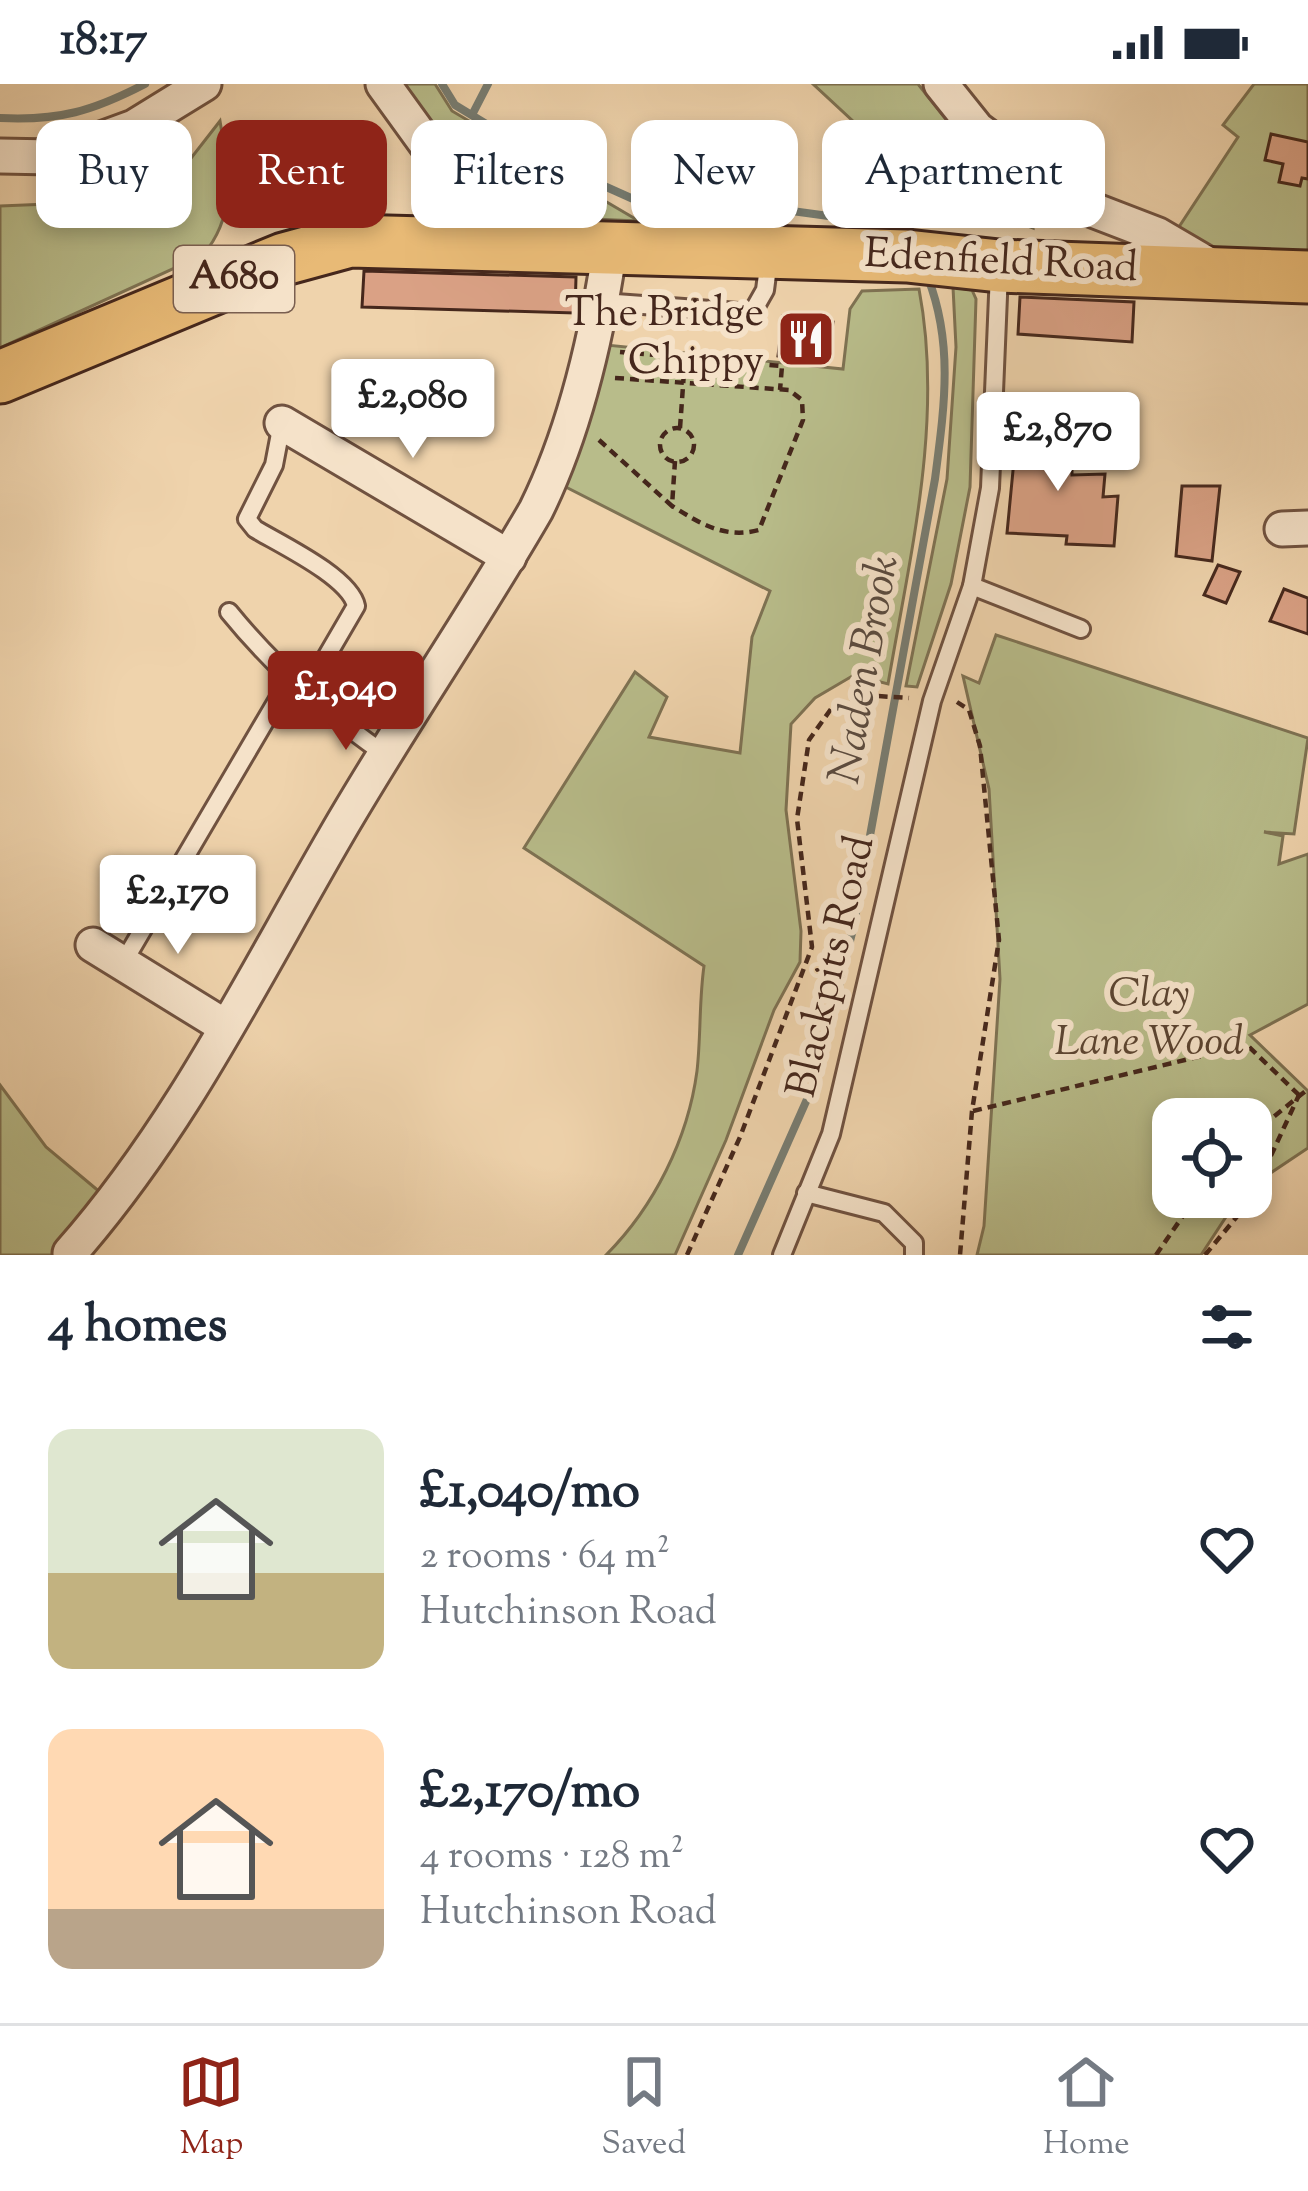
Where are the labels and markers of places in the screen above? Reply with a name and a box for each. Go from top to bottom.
place label: The Bridge Chippy [565,285,764,393]
restaurant icon: The Bridge Chippy [775,308,837,370]
pin: £2,080 [315,359,511,461]
pin: £2,870 [960,392,1156,494]
pin: £1,040 [248,651,444,753]
pin: £2,170 [80,855,276,957]

